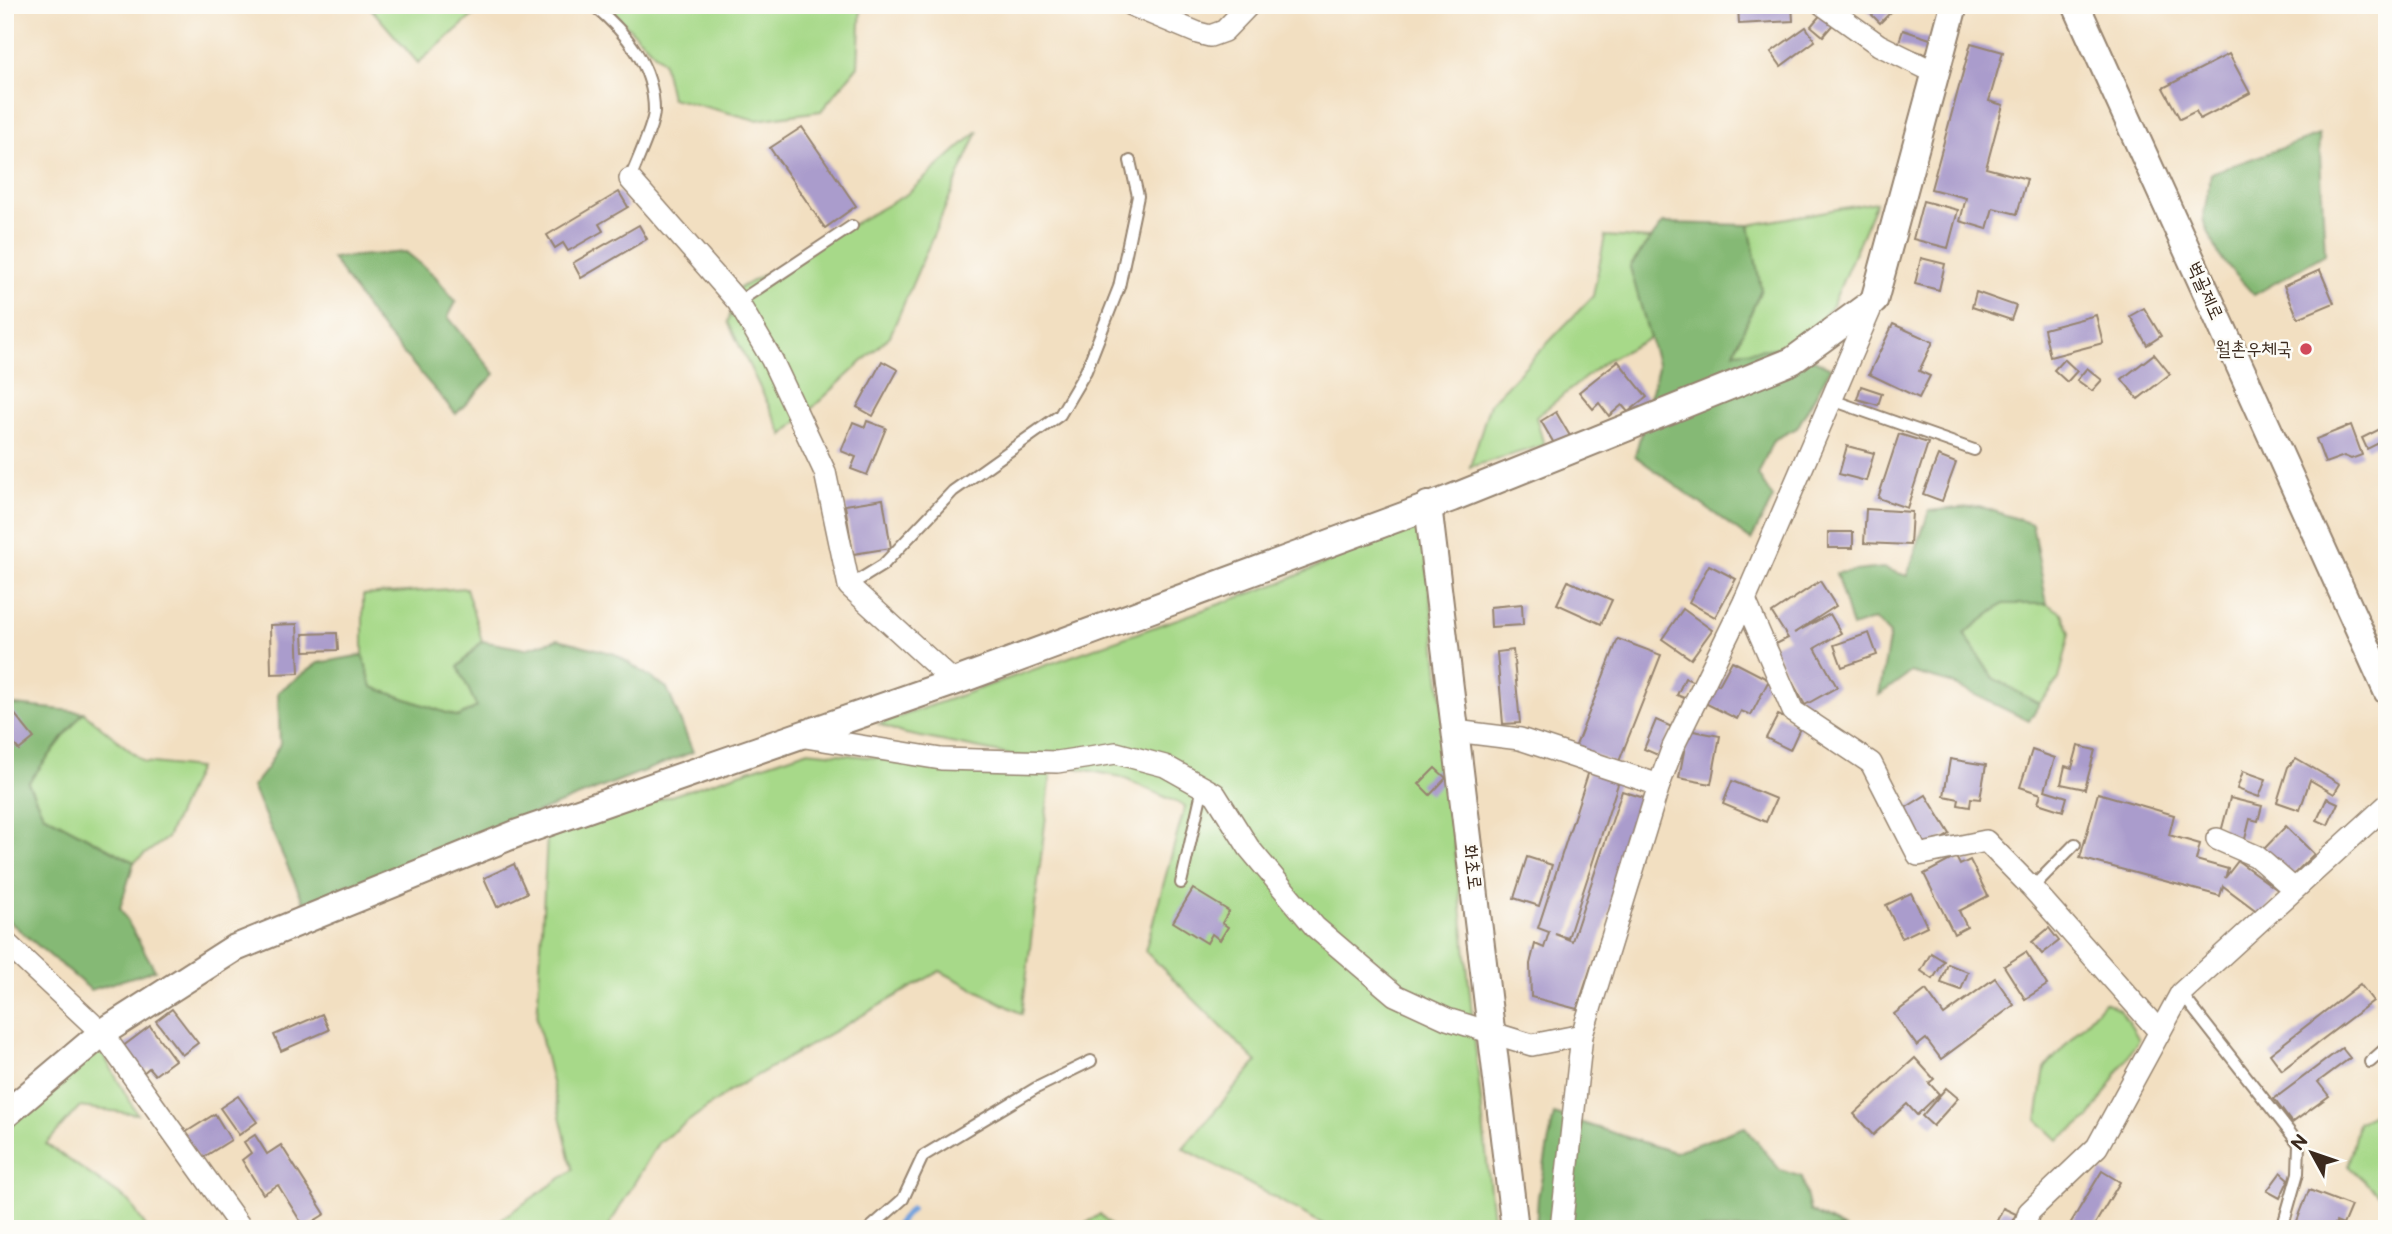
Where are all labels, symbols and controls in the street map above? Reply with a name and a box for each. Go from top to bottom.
street label: 벽골제로 [2182,258,2228,324]
place label: 월촌우체국 [2216,338,2292,361]
marker: 월촌우체국 [2298,341,2314,357]
street label: 화초로 [1458,843,1486,891]
north arrow [2276,1118,2346,1188]
text: N [2287,1130,2314,1156]

